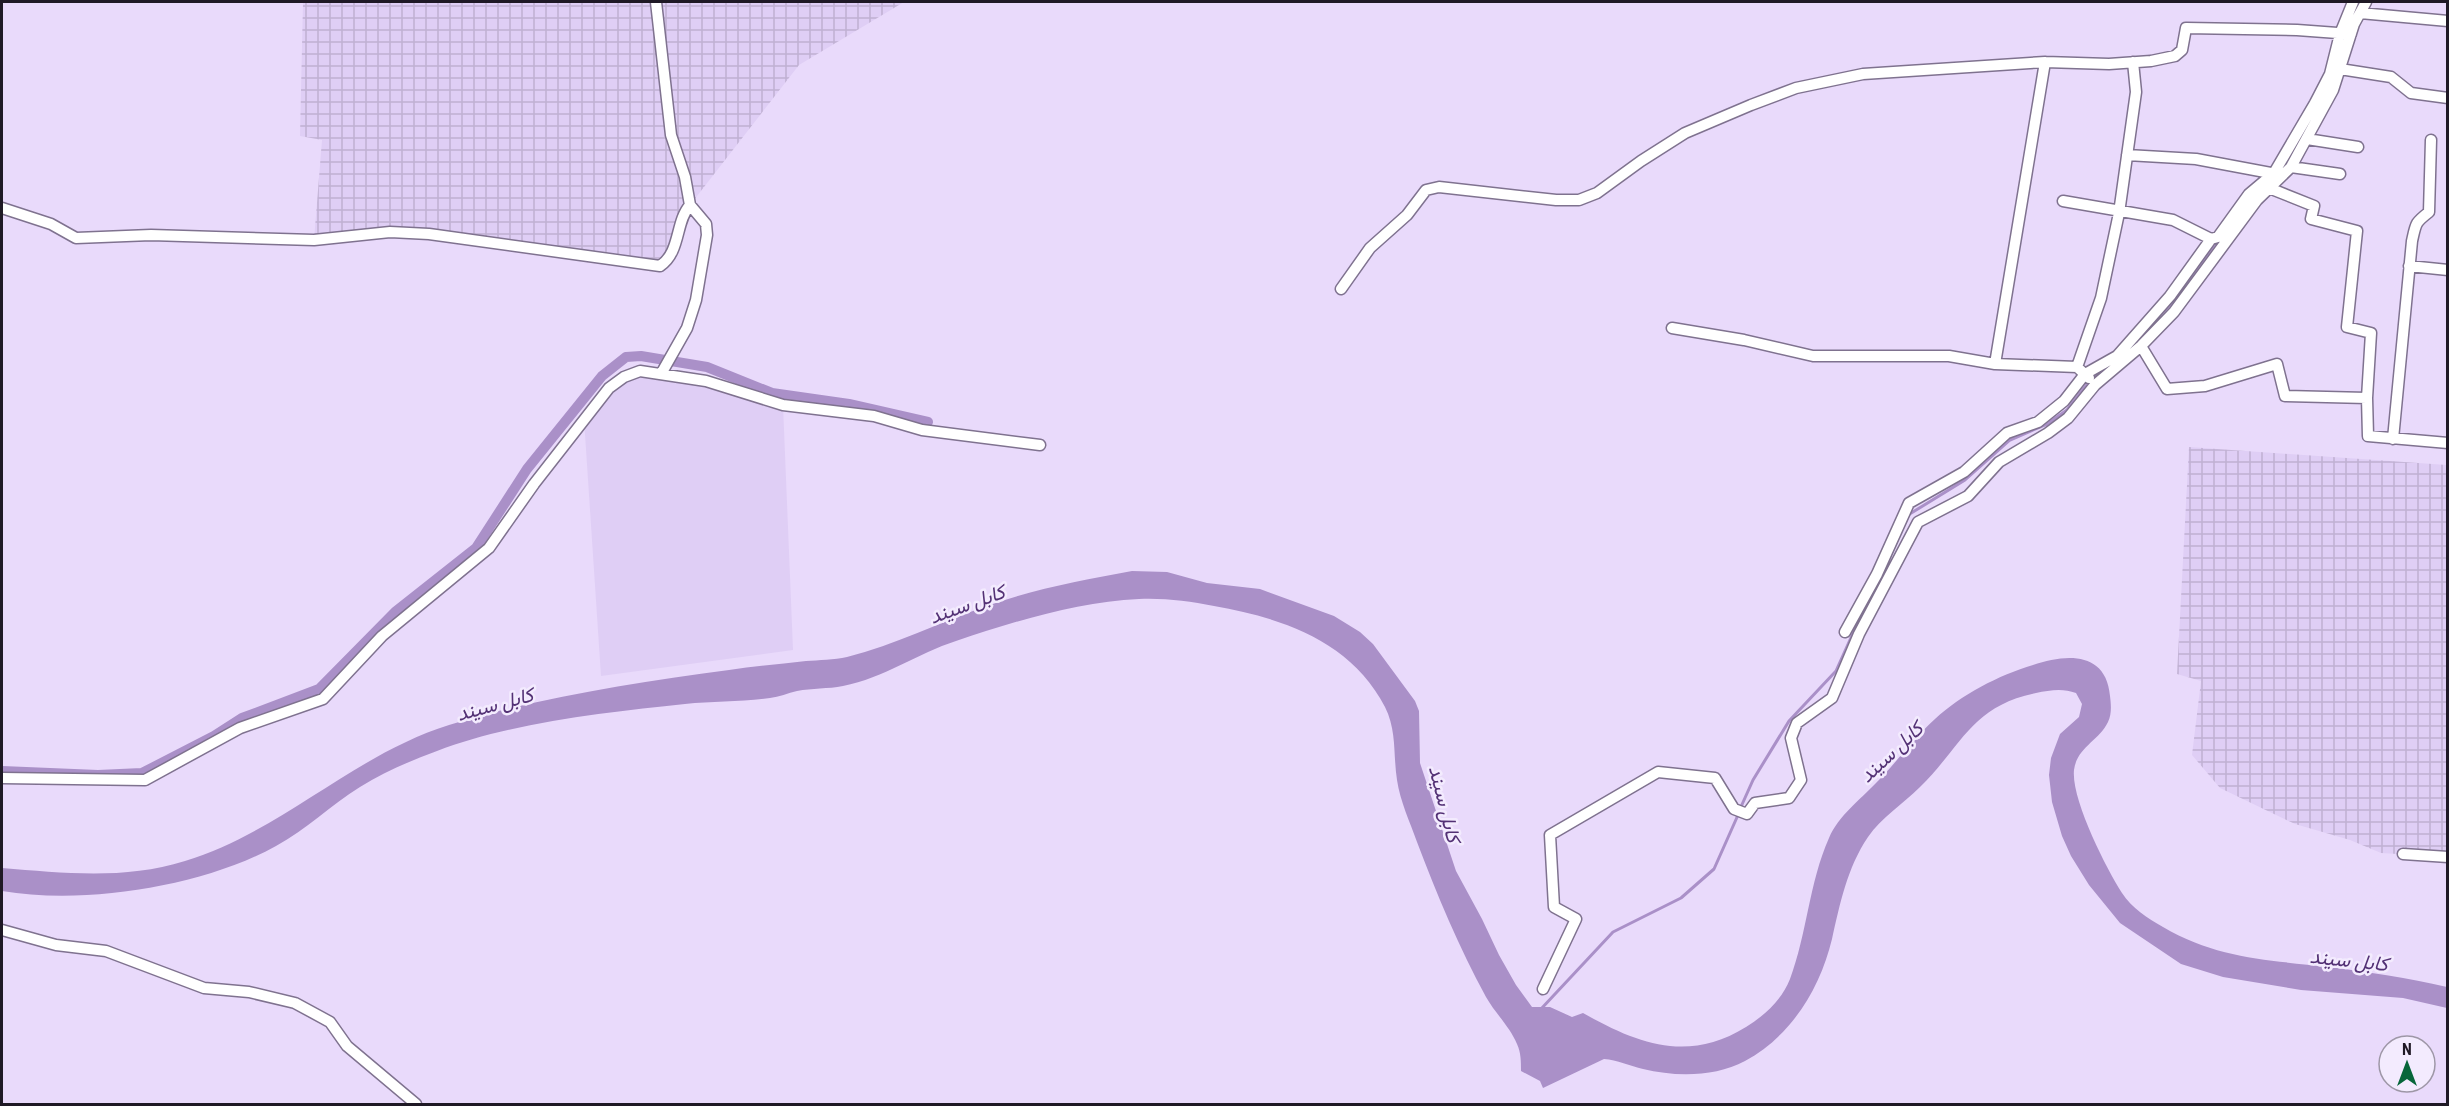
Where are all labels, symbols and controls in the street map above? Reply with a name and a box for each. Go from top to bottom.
water label: کابل سيند [926,578,1011,629]
water label: کابل سيند [454,681,539,726]
water label: کابل سيند [1854,714,1930,787]
water label: کابل سيند [1424,763,1467,848]
water label: کابل سيند [2309,944,2392,976]
north arrow [2377,1034,2437,1094]
text: N [2402,1040,2412,1059]

